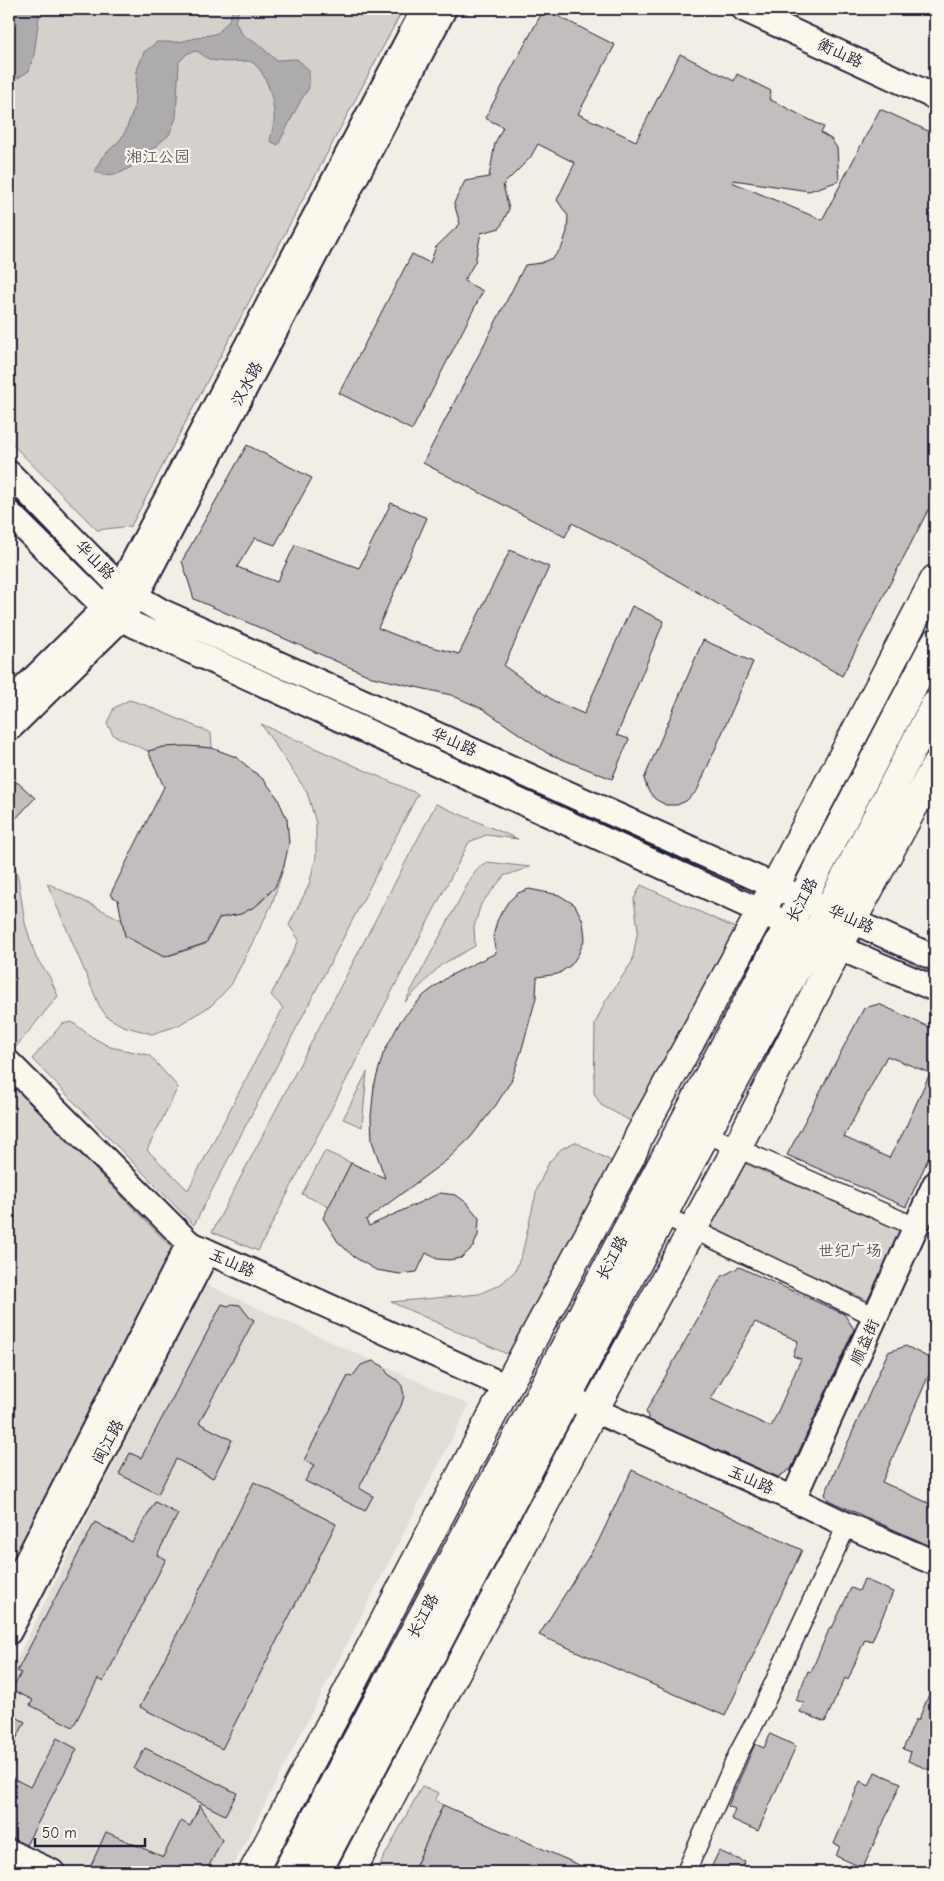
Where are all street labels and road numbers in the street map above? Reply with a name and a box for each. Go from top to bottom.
street label: 衡山路 [814,35,866,71]
street label: 汉水路 [228,359,266,409]
street label: 华山路 [72,537,118,583]
street label: 华山路 [428,724,480,760]
street label: 长江路 [783,875,821,925]
street label: 华山路 [825,901,877,937]
street label: 长江路 [593,1233,631,1283]
street label: 玉山路 [206,1245,258,1281]
street label: 顺益街 [847,1316,883,1368]
street label: 闽江路 [89,1417,127,1467]
street label: 玉山路 [725,1462,777,1498]
street label: 长江路 [404,1591,442,1641]

